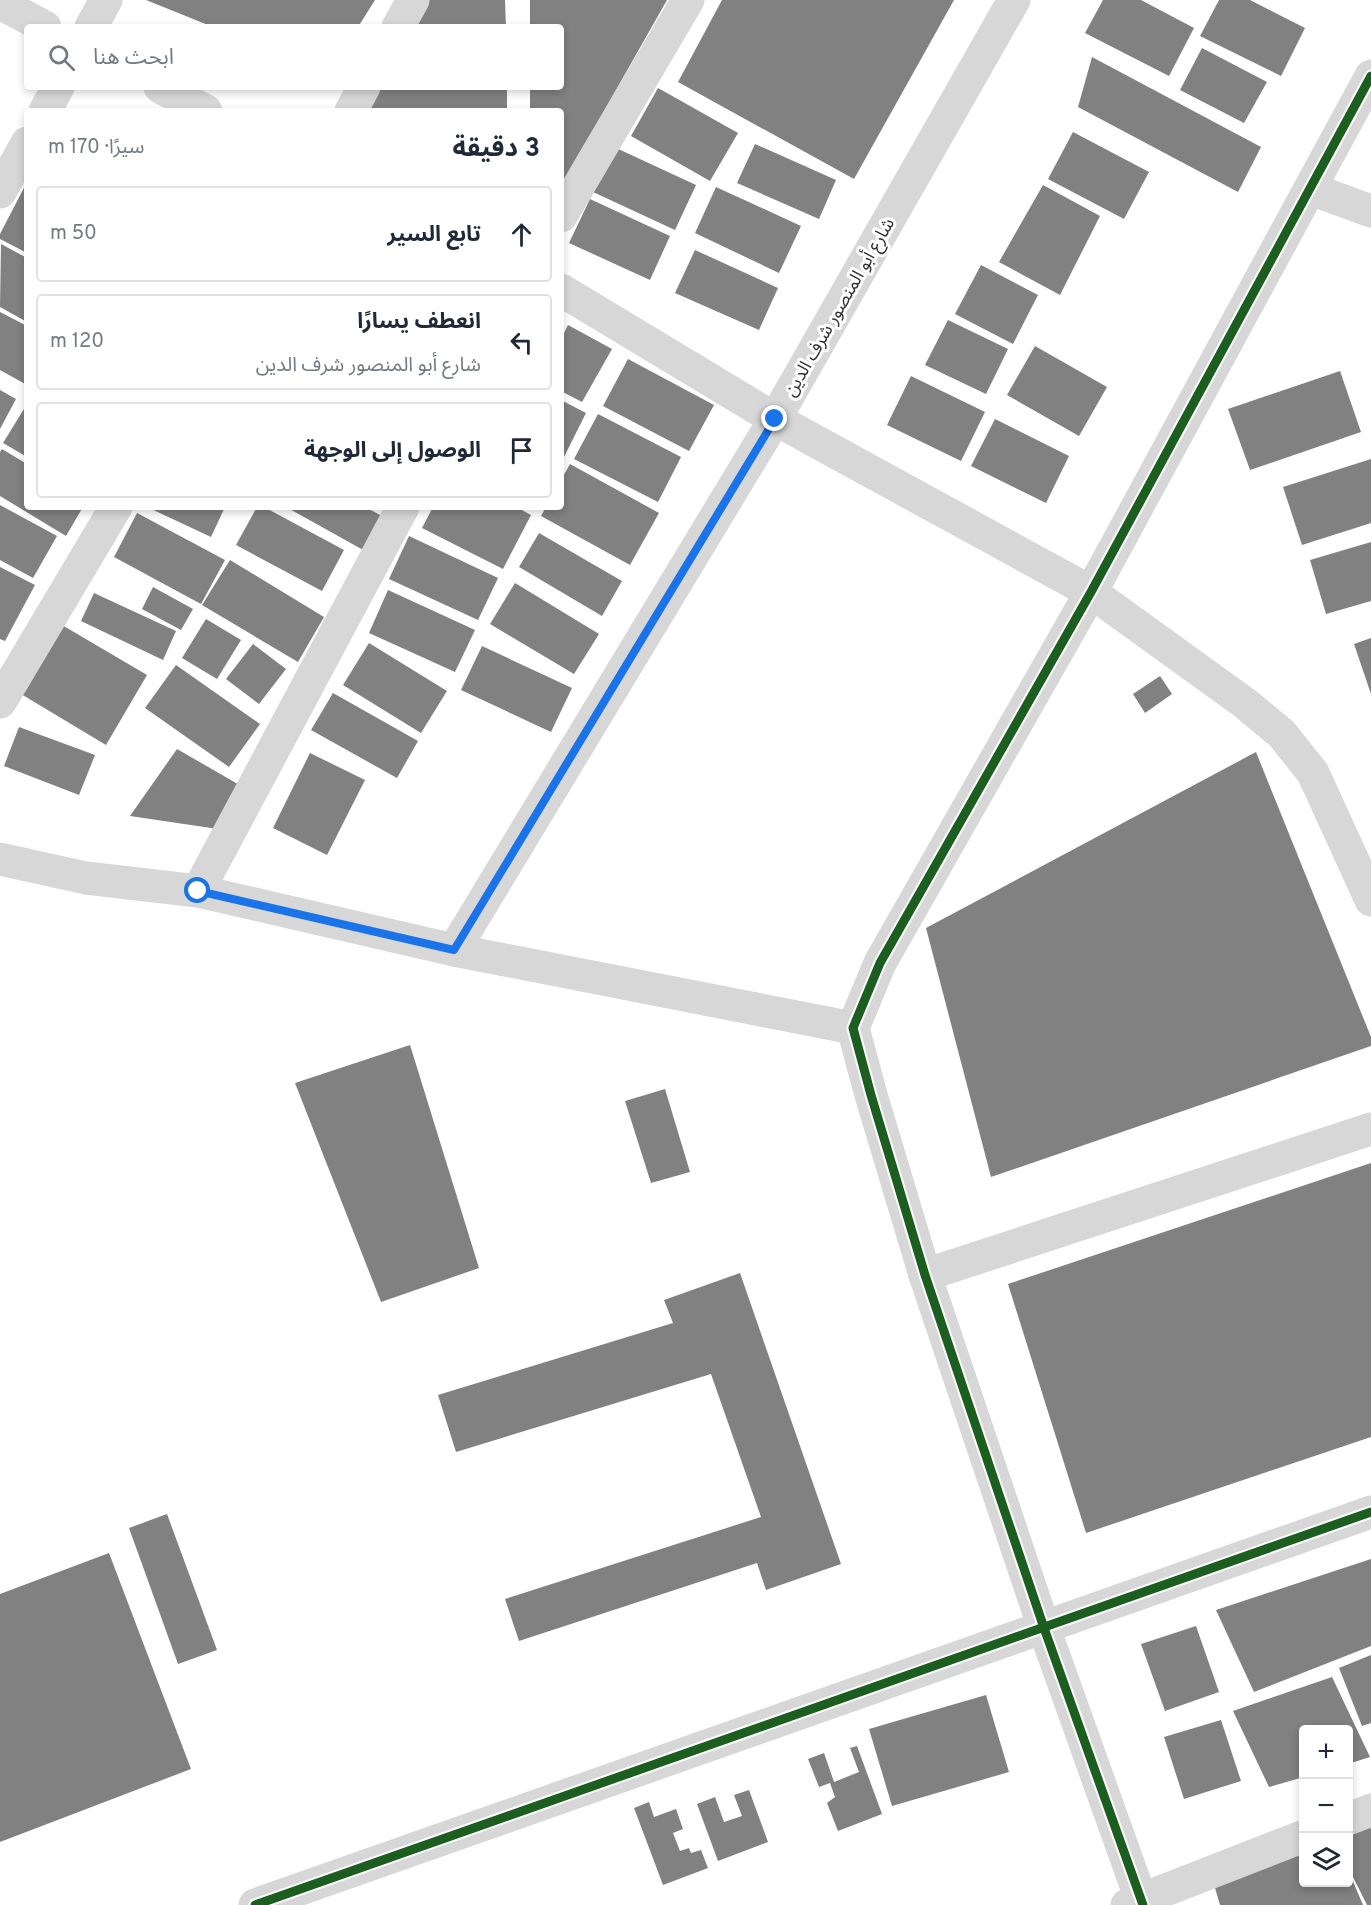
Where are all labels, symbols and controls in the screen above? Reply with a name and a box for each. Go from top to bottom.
search box [24,24,564,90]
icon: search [45,41,78,74]
text: ابحث هنا [93,45,174,72]
text: 3 دقيقة [452,133,540,166]
text: سيرًا · 170 m [48,135,144,161]
street label: شارع أبو المنصور شرف الدين [779,214,902,402]
icon: ahead [505,218,538,251]
text: 50 m [50,221,97,247]
text: تابع السير [387,222,481,249]
text: انعطف يسارًا [357,309,481,336]
icon: left [505,326,538,359]
text: 120 m [50,329,104,355]
text: شارع أبو المنصور شرف الدين [256,353,481,379]
route end [761,405,787,431]
icon: arrive [505,434,538,467]
text: الوصول إلى الوجهة [304,438,481,465]
route start [184,877,210,903]
map controls [1299,1725,1353,1887]
button: + [1299,1725,1353,1779]
button: − [1299,1779,1353,1833]
button: layers [1299,1833,1353,1887]

